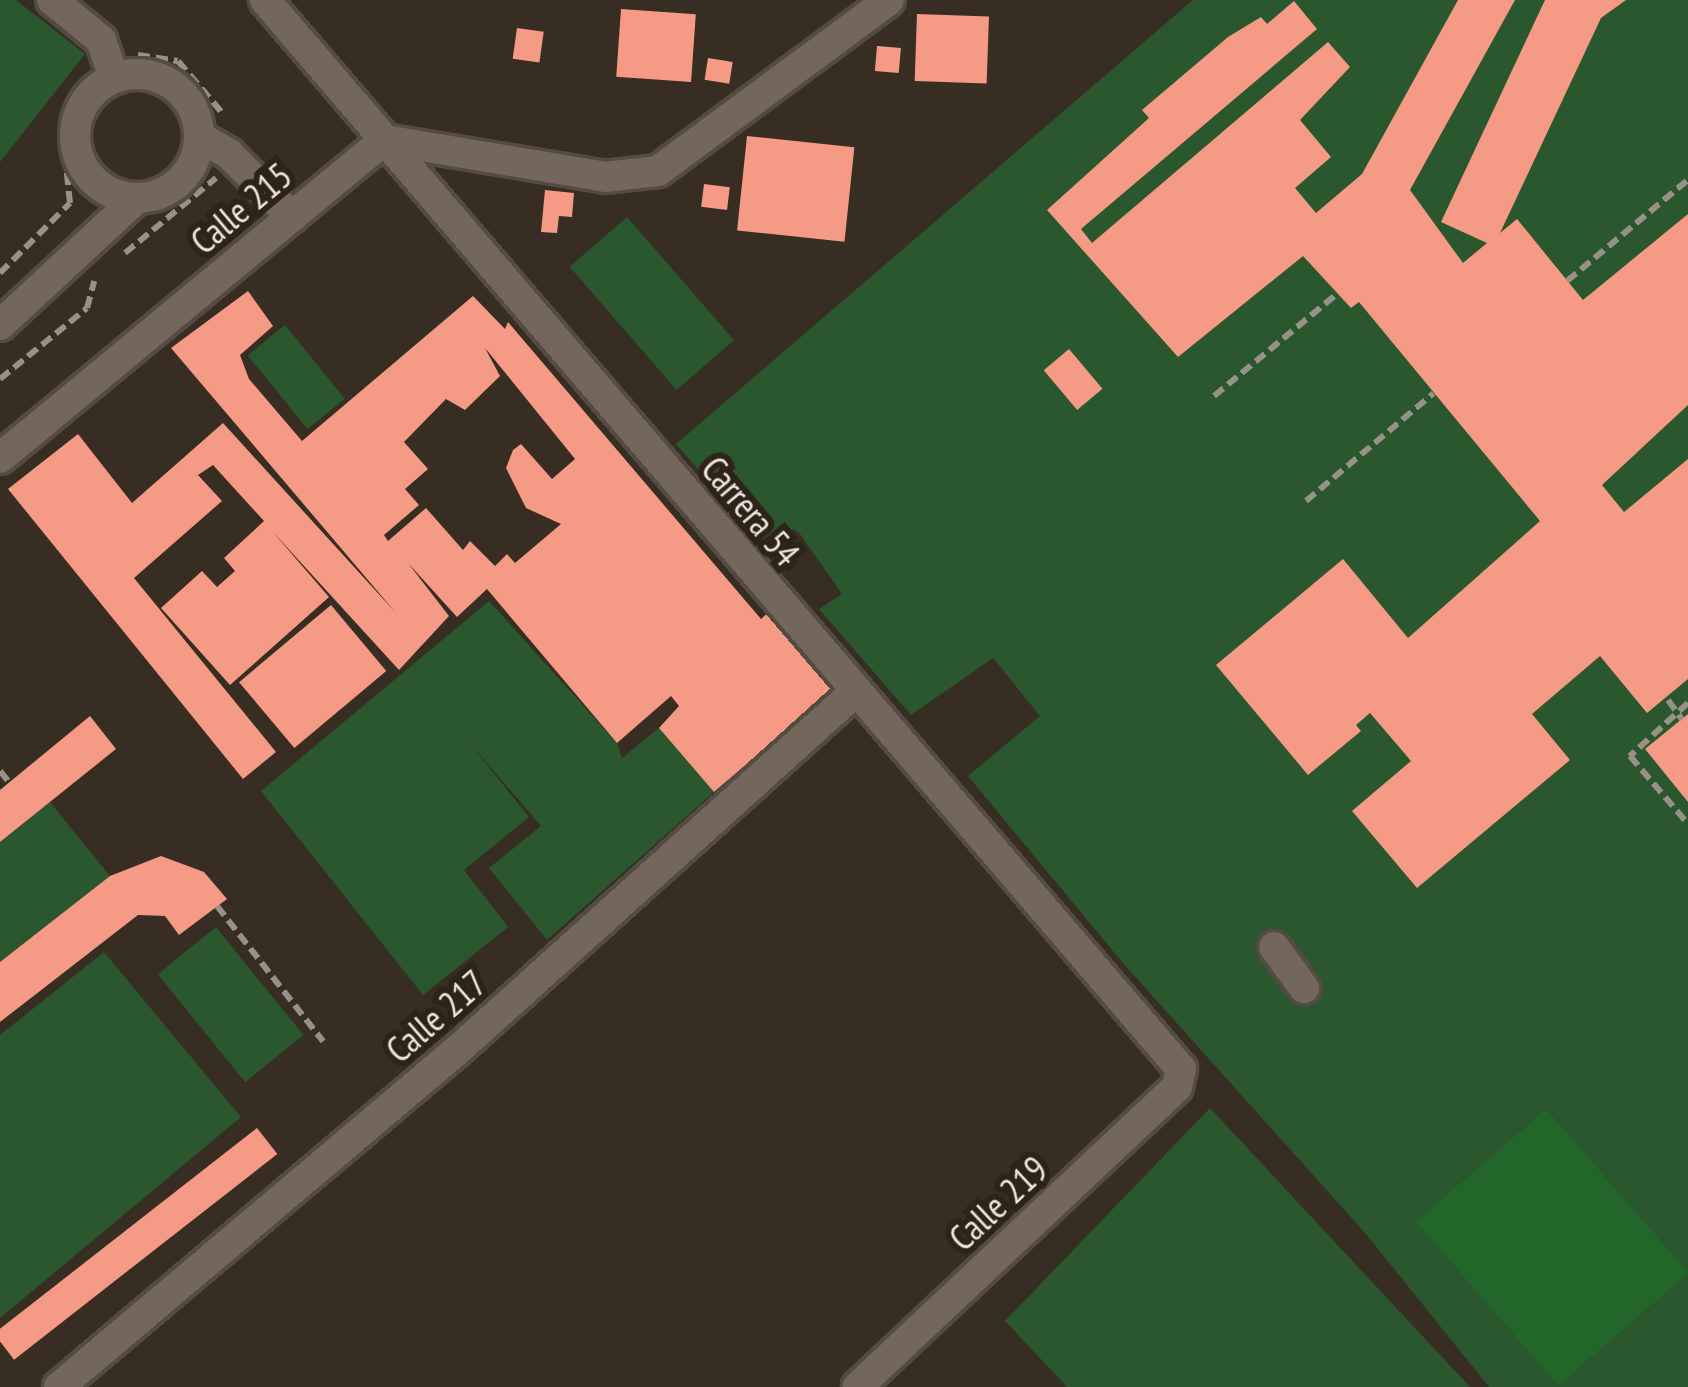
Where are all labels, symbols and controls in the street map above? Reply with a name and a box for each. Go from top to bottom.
street label: Calle 215 [182,153,300,263]
street label: Carrera 54 [693,448,809,574]
street label: Calle 217 [377,961,495,1071]
street label: Calle 219 [940,1147,1056,1259]

